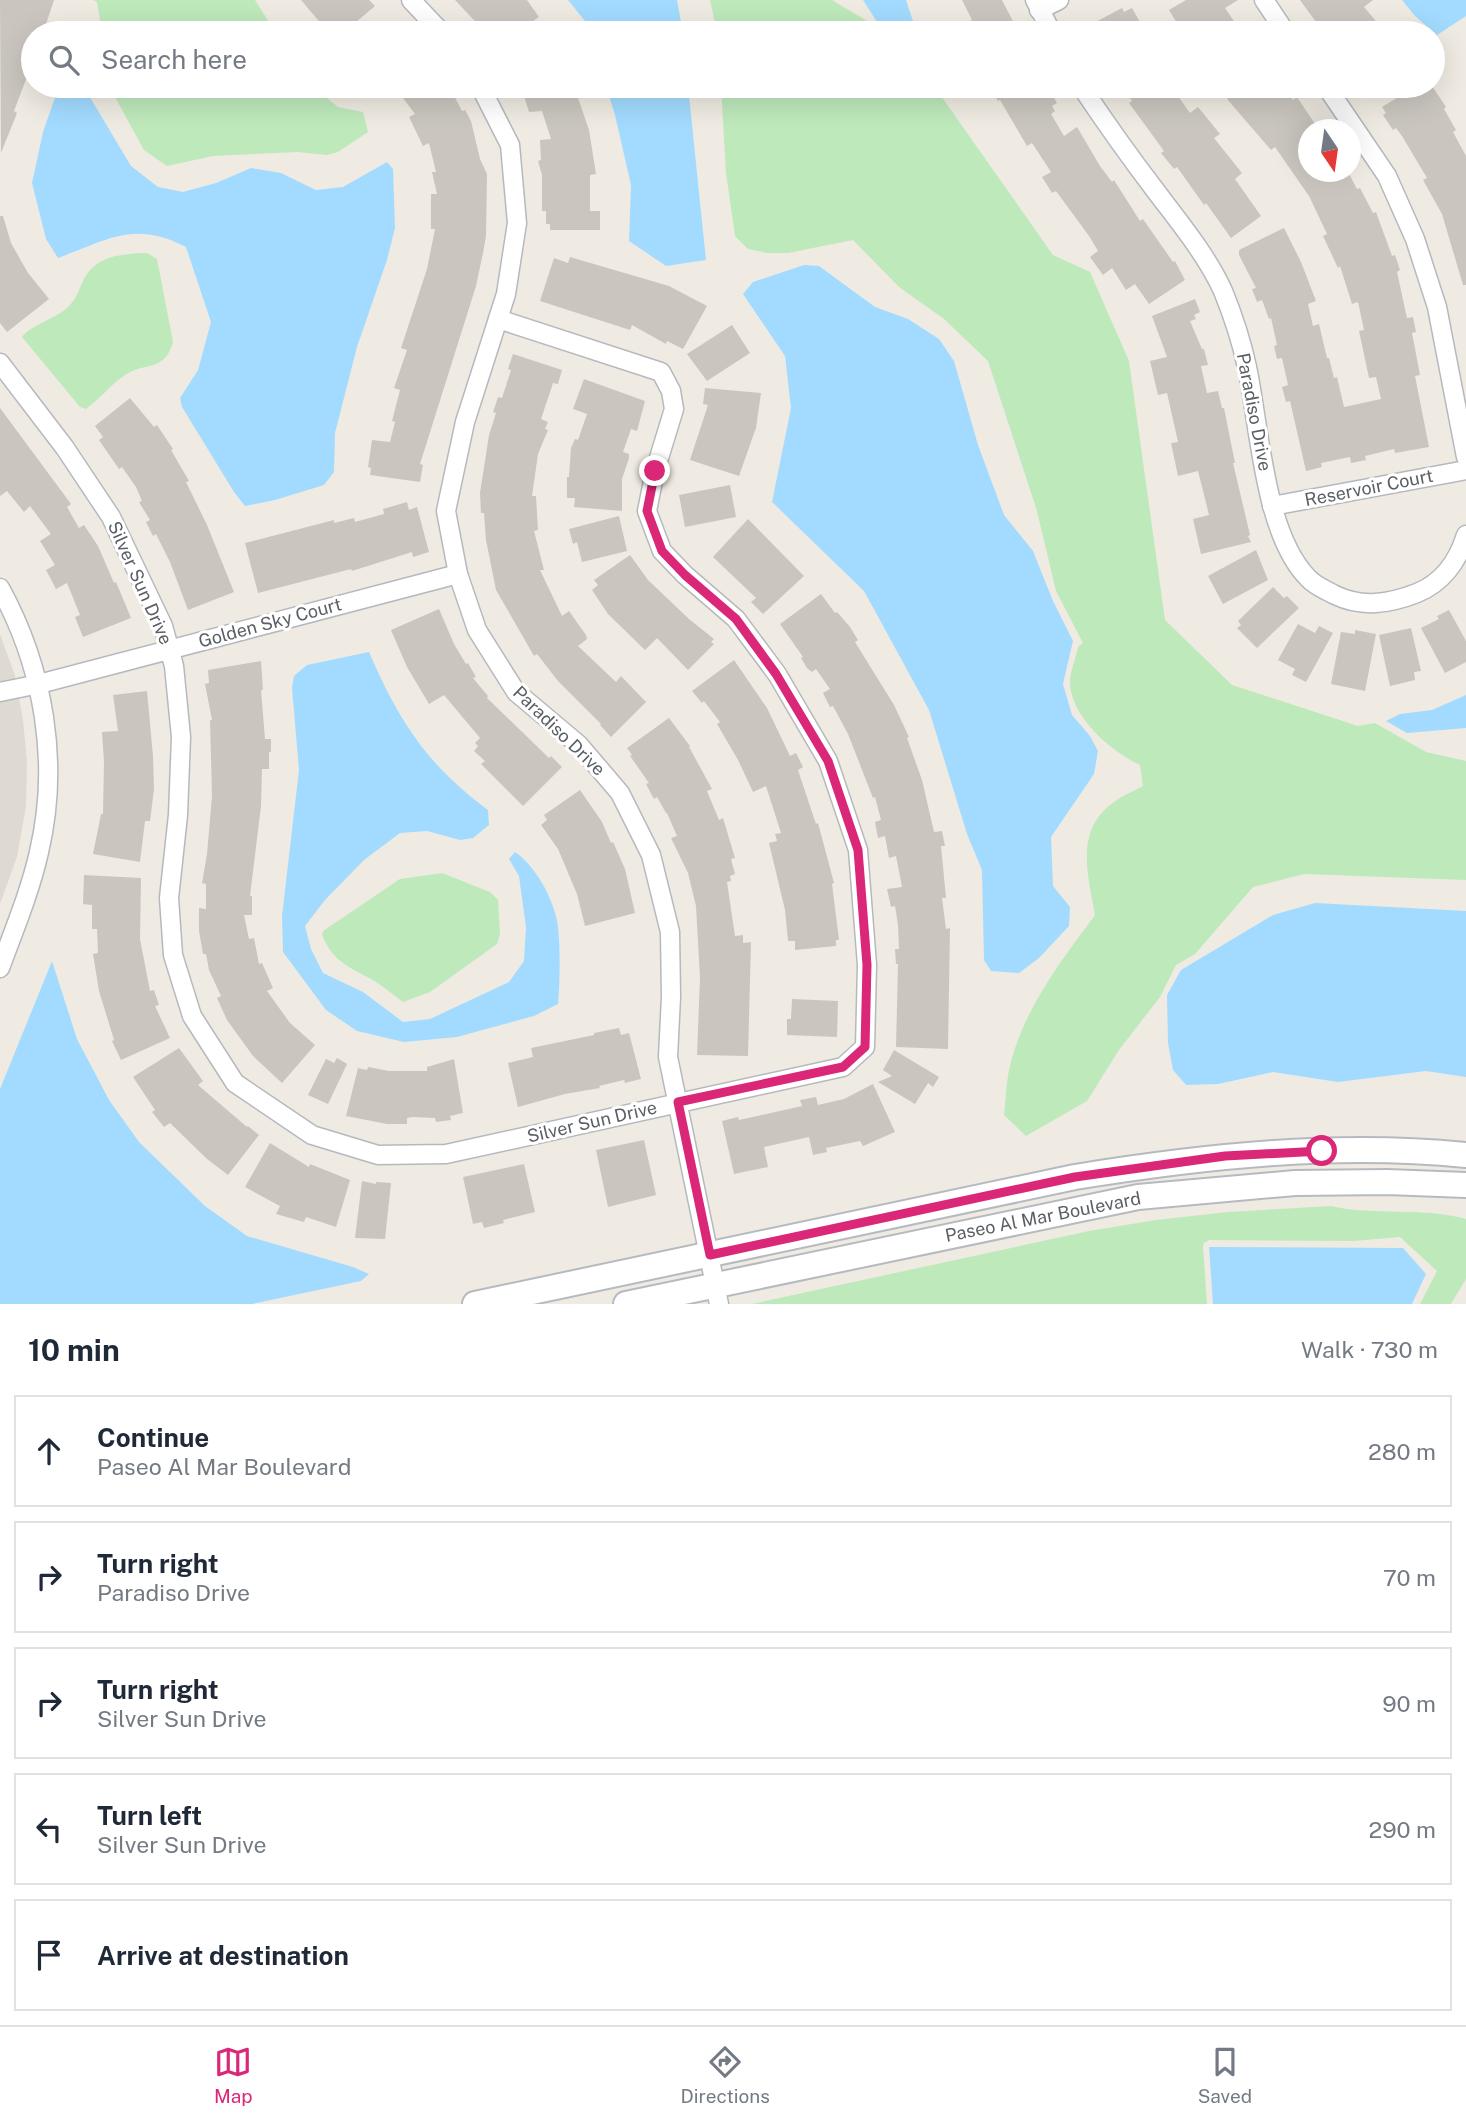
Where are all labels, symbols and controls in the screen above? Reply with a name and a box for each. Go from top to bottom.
search box [21,21,1445,98]
icon: search [45,41,83,79]
text: Search here [101,44,247,75]
north arrow [1298,119,1361,182]
street label: Paradiso Drive [1233,351,1276,473]
route end [639,455,670,486]
street label: Reservoir Court [1303,465,1435,510]
street label: Silver Sun Drive [104,518,177,648]
street label: Golden Sky Court [196,593,344,652]
street label: Paradiso Drive [509,681,610,780]
street label: Silver Sun Drive [525,1096,659,1147]
route start [1306,1135,1337,1166]
street label: Paseo Al Mar Boulevard [943,1187,1143,1246]
text: 10 min [28,1332,120,1368]
text: Walk · 730 m [1301,1336,1438,1363]
text: Continue [97,1422,209,1453]
icon: ahead [30,1432,68,1470]
text: 280 m [1368,1438,1436,1465]
text: Paseo Al Mar Boulevard [97,1453,351,1480]
text: Turn right [97,1548,219,1579]
icon: right [30,1558,68,1596]
text: 70 m [1383,1564,1436,1591]
text: Paradiso Drive [97,1579,250,1606]
text: Turn right [97,1674,219,1705]
icon: right [30,1684,68,1722]
text: 90 m [1382,1690,1436,1717]
text: Silver Sun Drive [97,1705,267,1732]
text: Turn left [97,1800,202,1831]
icon: left [30,1810,68,1848]
text: 290 m [1369,1816,1436,1843]
text: Silver Sun Drive [97,1831,267,1858]
icon: arrive [30,1936,68,1974]
text: Arrive at destination [97,1940,349,1971]
tab: Map [214,2043,253,2107]
tab: Directions [681,2043,770,2107]
tab: Saved [1198,2043,1252,2107]

